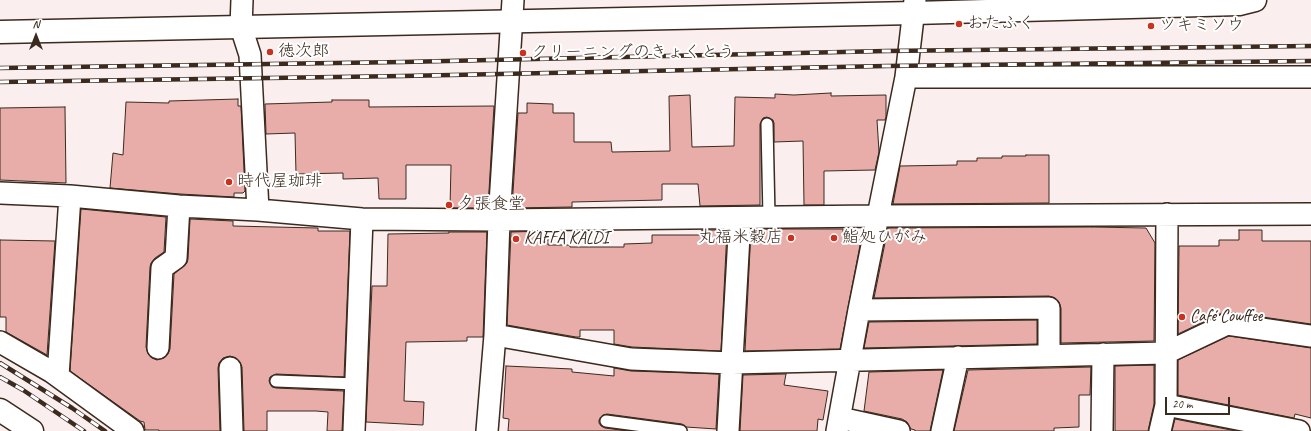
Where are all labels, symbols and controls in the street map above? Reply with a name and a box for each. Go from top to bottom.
place label: おたふく [967,14,1035,34]
north arrow [16,16,56,56]
place label: ツキミソウ [1159,16,1244,36]
text: N [33,17,39,31]
marker: おたふく [954,19,964,29]
marker: ツキミソウ [1146,21,1156,31]
place label: 徳次郎 [278,42,329,62]
place label: クリーニングのきょくとう [531,43,735,63]
marker: 徳次郎 [265,47,275,57]
marker: クリーニングのきょくとう [518,48,528,58]
place label: 時代屋珈琲 [237,172,322,192]
marker: 時代屋珈琲 [224,177,234,187]
place label: 夕張食堂 [457,195,525,215]
marker: 夕張食堂 [444,200,454,210]
place label: 丸福米穀店 [698,228,783,248]
place label: 鮨処ひがみ [842,228,927,248]
place label: KAFFA KALDI [524,229,609,249]
marker: 丸福米穀店 [786,233,796,243]
marker: 鮨処ひがみ [829,233,839,243]
marker: KAFFA KALDI [511,234,521,244]
place label: Café Cowffee [1190,307,1262,327]
marker: Café Cowffee [1177,312,1187,322]
scale bar [1167,389,1232,415]
text: 20 m [1172,396,1192,412]

